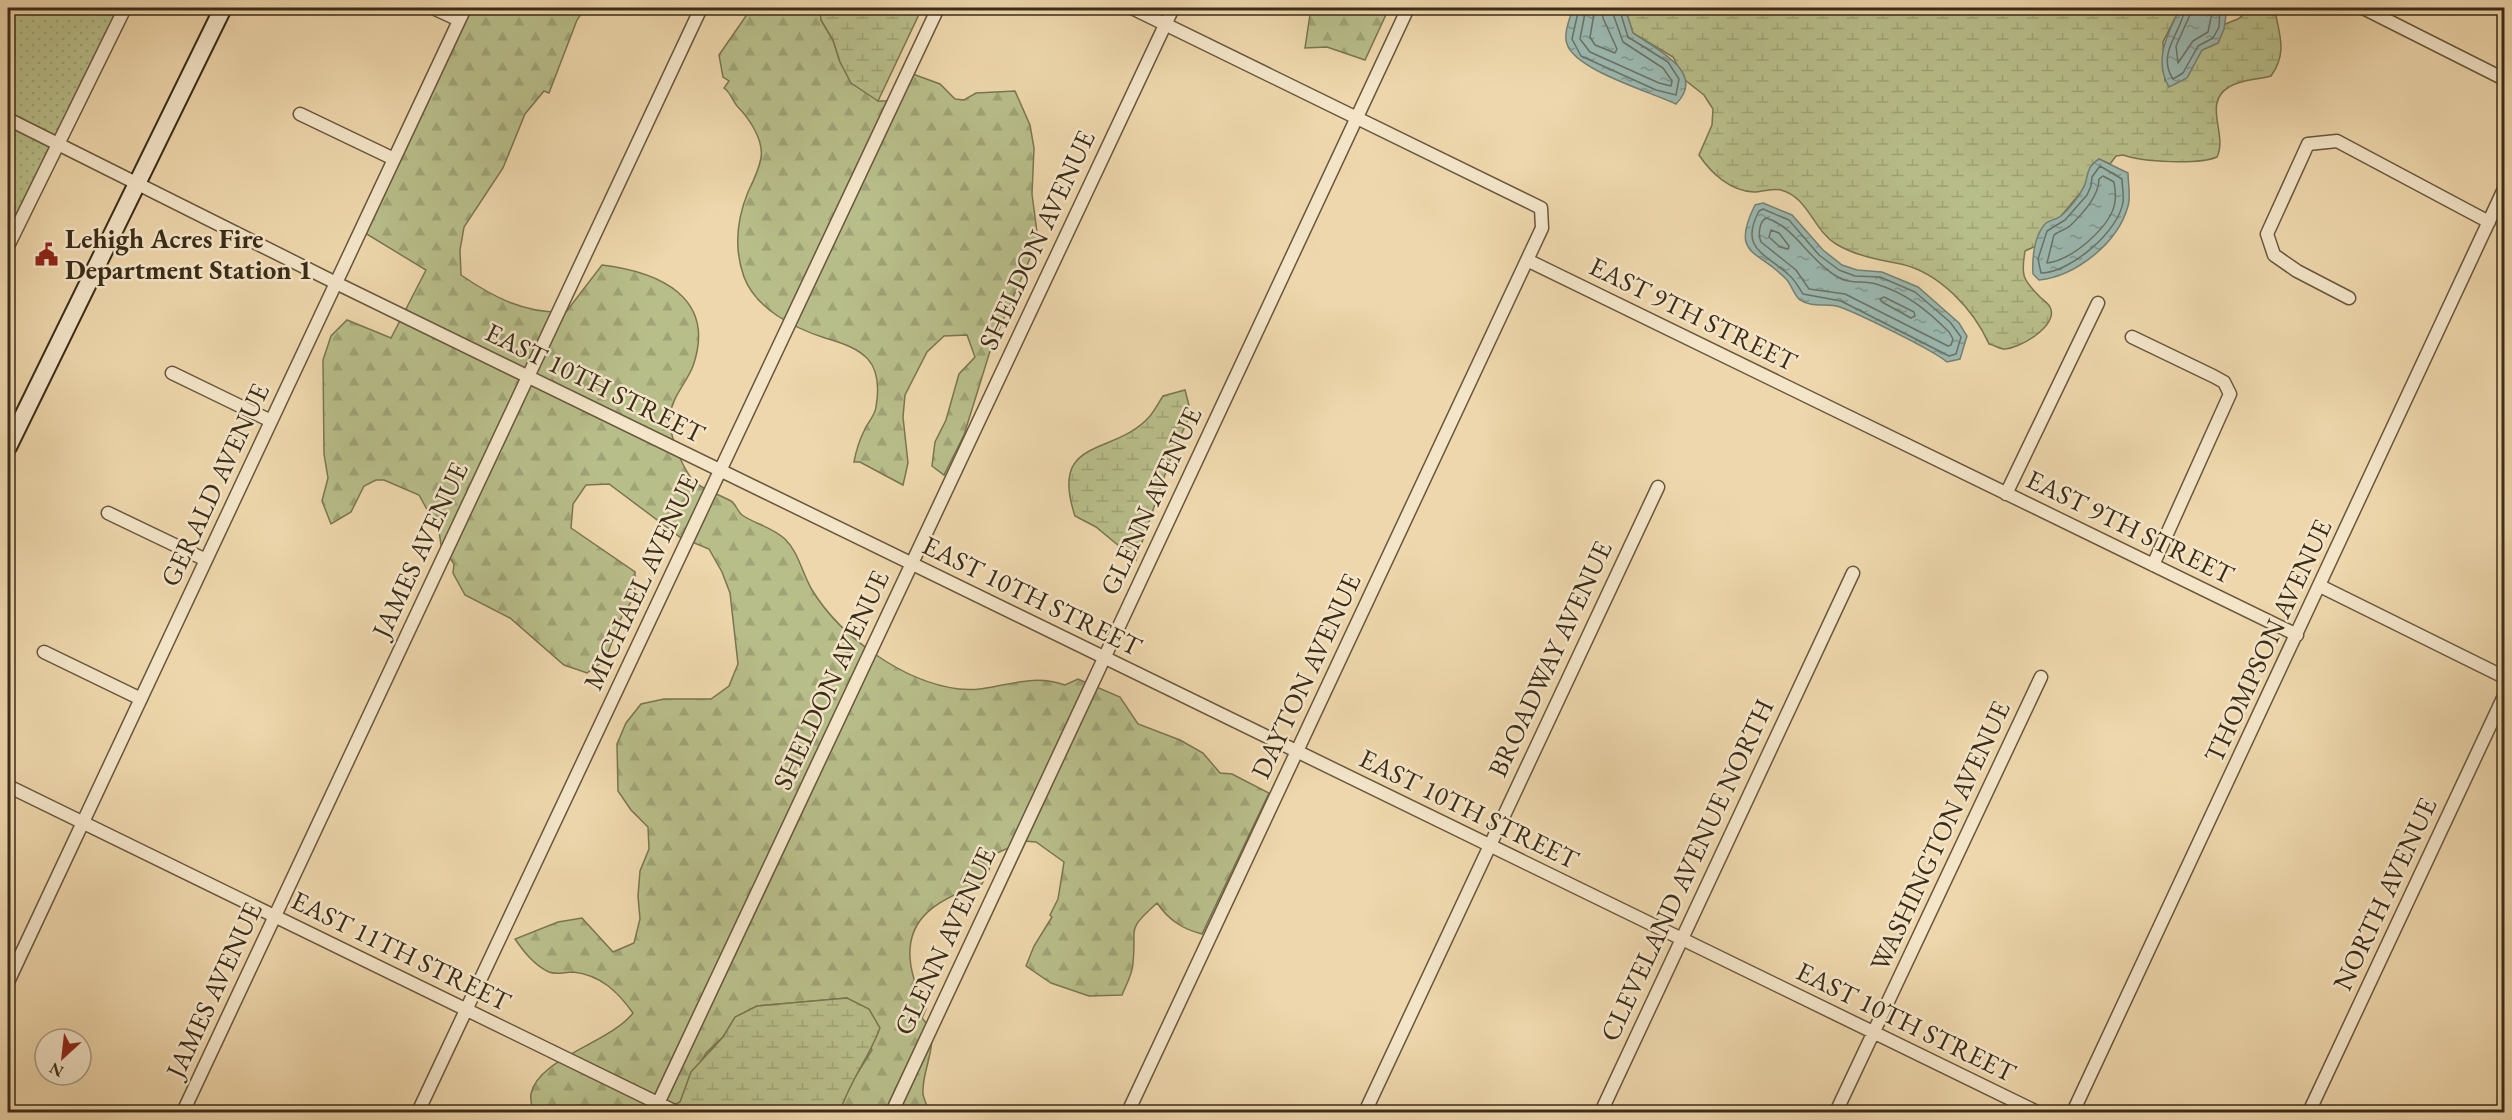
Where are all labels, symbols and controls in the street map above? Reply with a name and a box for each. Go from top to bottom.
street label: SHELDON AVENUE [970,125,1103,355]
place label: Lehigh Acres Fire Department Station 1 [65,221,312,287]
public building icon: Lehigh Acres Fire Department Station 1 [34,242,60,268]
street label: EAST 9TH STREET [1584,248,1804,379]
street label: EAST 10TH STREET [480,314,711,451]
street label: GERALD AVENUE [152,378,277,592]
street label: GLENN AVENUE [1092,401,1209,600]
street label: JAMES AVENUE [363,456,476,645]
street label: EAST 9TH STREET [2021,461,2241,592]
street label: MICHAEL AVENUE [575,468,706,695]
street label: THOMPSON AVENUE [2196,514,2339,768]
street label: EAST 10TH STREET [917,527,1148,664]
street label: BROADWAY AVENUE [1479,535,1620,783]
street label: SHELDON AVENUE [764,565,897,795]
street label: DAYTON AVENUE [1243,567,1368,784]
street label: CLEVELAND AVENUE NORTH [1592,693,1781,1047]
street label: WASHINGTON AVENUE [1861,695,2018,977]
street label: EAST 10TH STREET [1354,740,1585,877]
street label: NORTH AVENUE [2325,792,2445,996]
street label: GLENN AVENUE [886,841,1003,1040]
street label: EAST 11TH STREET [286,882,517,1019]
street label: JAMES AVENUE [157,896,270,1085]
street label: EAST 10TH STREET [1791,953,2022,1090]
north arrow [33,1027,93,1087]
text: N [46,1058,67,1082]

